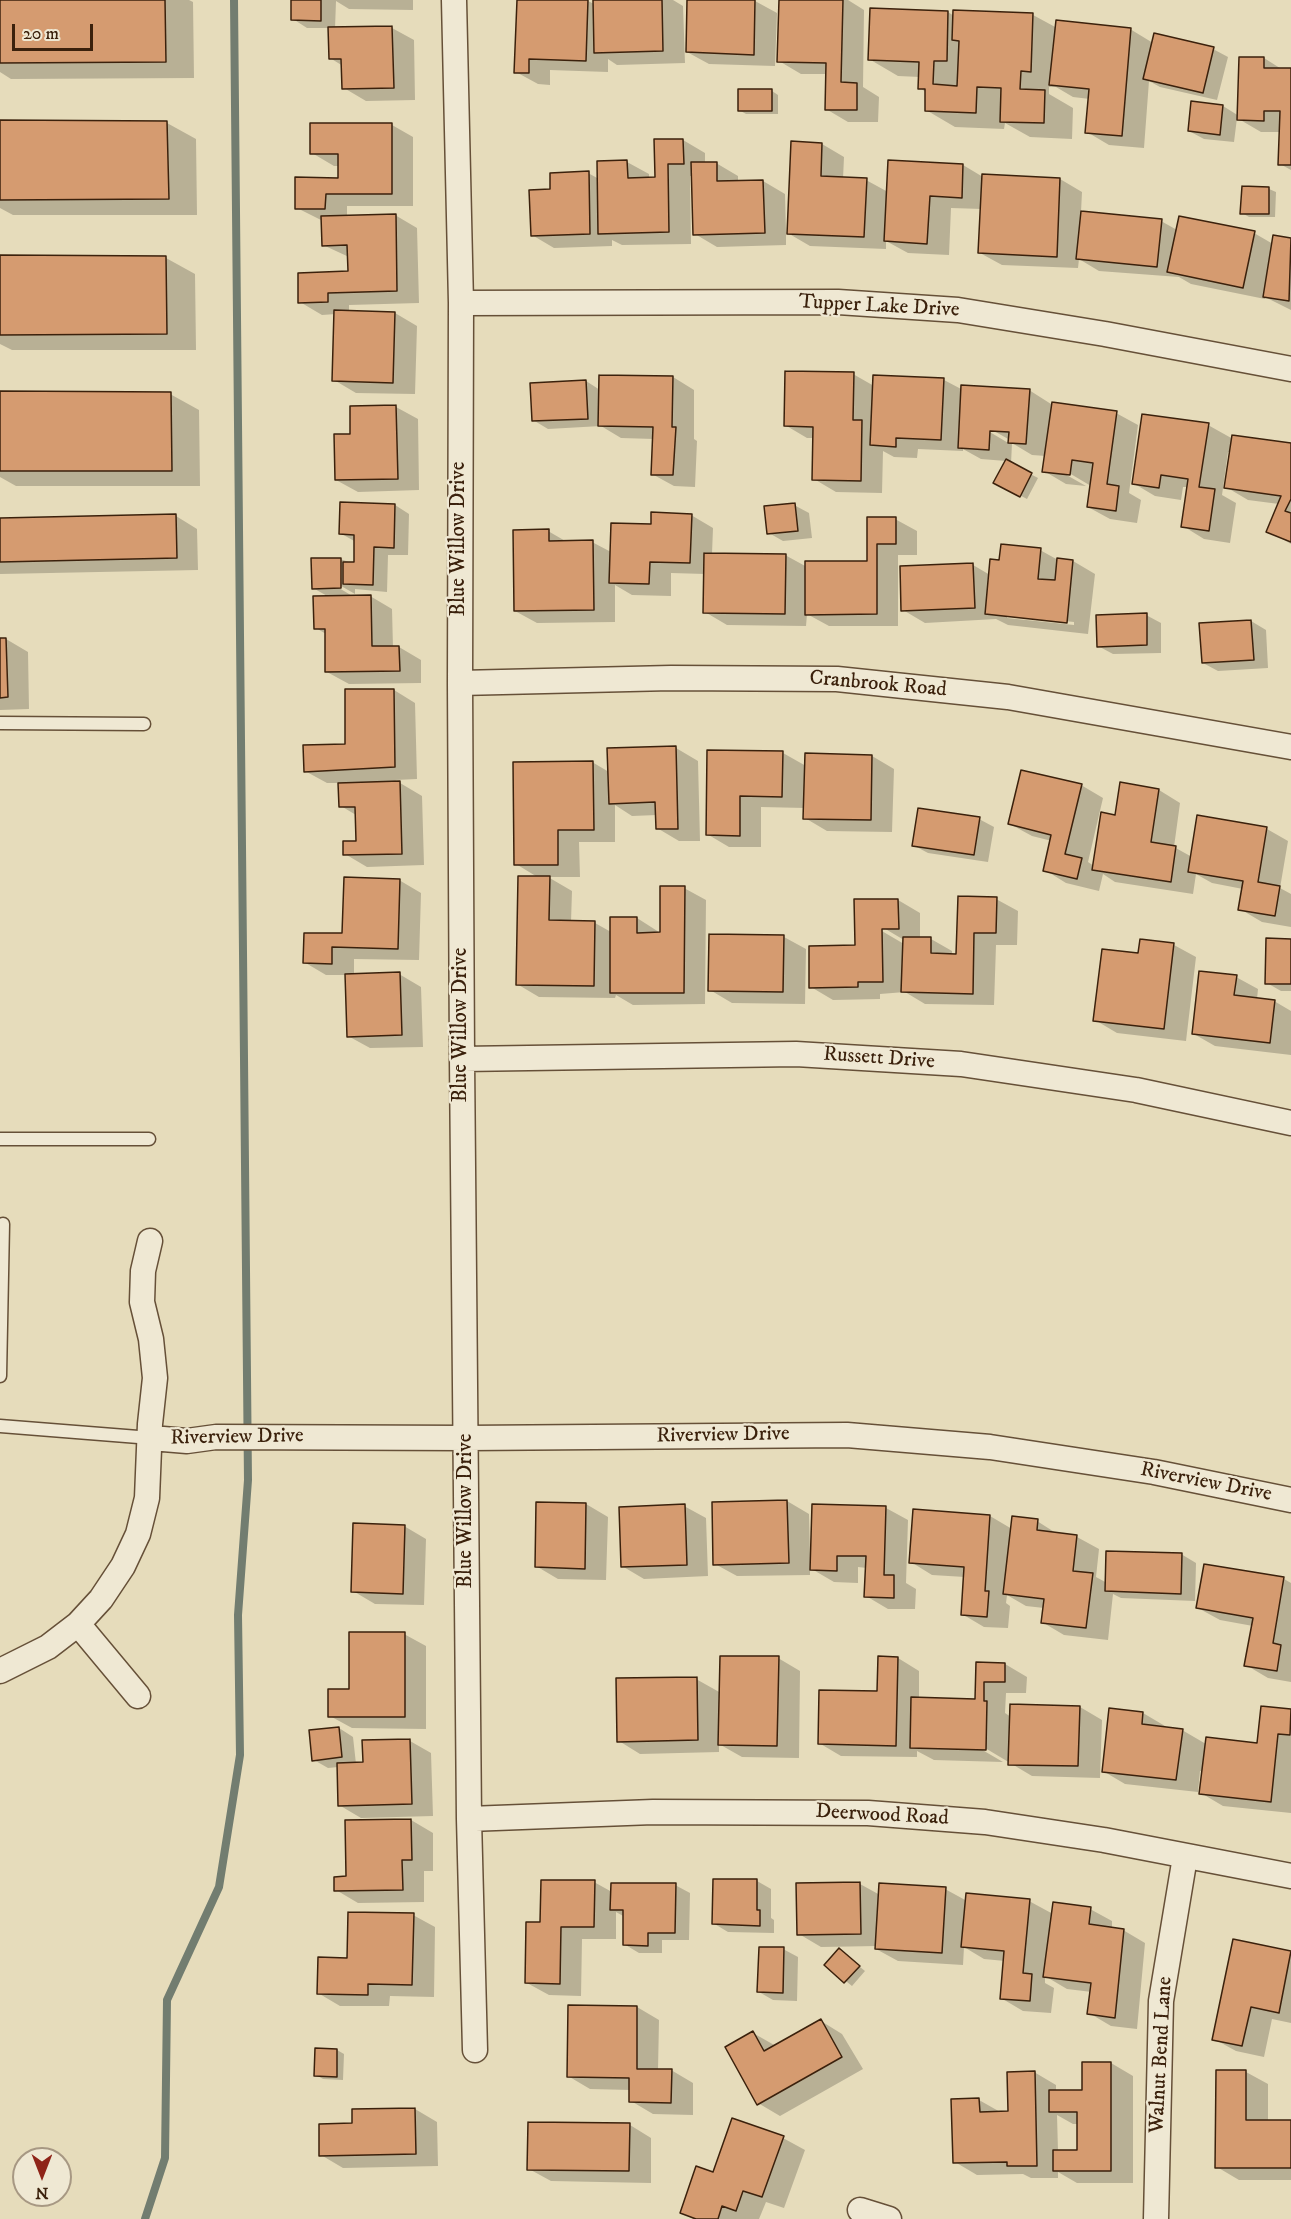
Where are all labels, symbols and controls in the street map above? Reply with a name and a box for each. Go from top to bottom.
scale bar [15,12,96,50]
text: 20 m [23,23,59,45]
street label: Tupper Lake Drive [798,290,960,324]
street label: Blue Willow Drive [447,462,473,616]
street label: Cranbrook Road [808,666,948,704]
street label: Blue Willow Drive [449,948,475,1102]
street label: Russett Drive [822,1043,936,1075]
street label: Riverview Drive [656,1422,790,1450]
street label: Riverview Drive [170,1424,304,1452]
street label: Blue Willow Drive [454,1434,480,1588]
street label: Riverview Drive [1138,1458,1274,1508]
street label: Deerwood Road [815,1800,949,1832]
street label: Walnut Bend Lane [1145,1976,1179,2134]
north arrow [12,2147,72,2207]
text: N [35,2183,49,2203]

